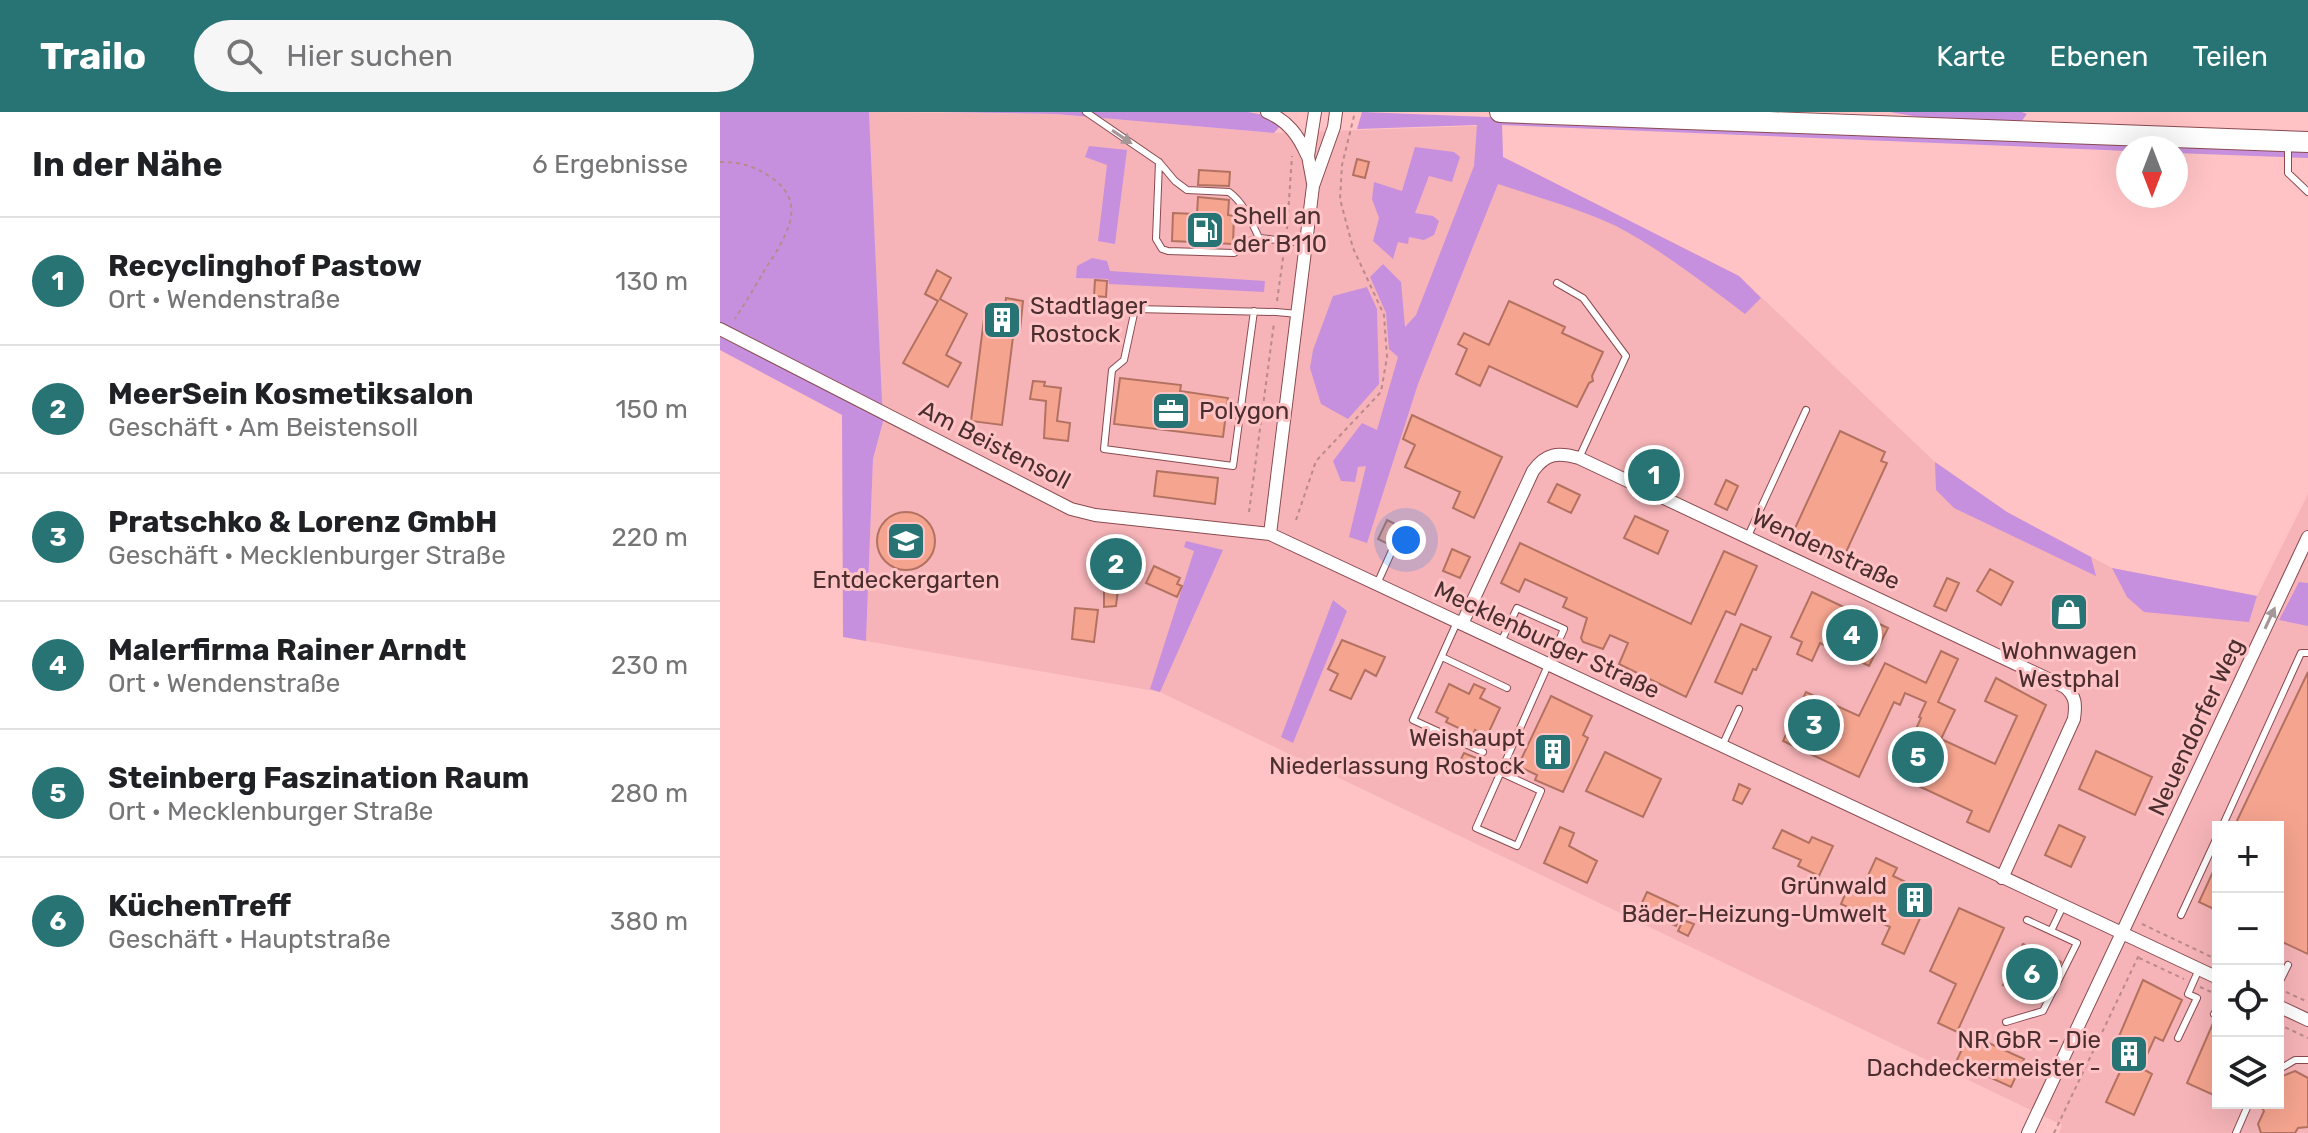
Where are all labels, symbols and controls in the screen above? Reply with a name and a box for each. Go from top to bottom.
search box [194,20,754,92]
text: Trailo [40,33,146,79]
icon: search [222,34,266,78]
text: Hier suchen [286,38,453,74]
text: Karte [1936,40,2006,73]
text: Ebenen [2050,40,2149,73]
text: Teilen [2193,40,2268,73]
one-way arrow [1112,129,1133,144]
north arrow [2116,136,2188,208]
text: In der Nähe [32,144,223,185]
text: 6 Ergebnisse [532,149,688,180]
place label: Shell an der B110 [1233,202,1327,258]
fuel station icon: Shell an der B110 [1184,209,1226,251]
text: Recyclinghof Pastow [108,248,422,284]
text: 1 [52,266,64,297]
text: 130 m [615,266,688,297]
text: Ort · Wendenstraße [108,284,340,315]
place label: Stadtlager Rostock [1030,292,1147,348]
building icon: Stadtlager Rostock [981,299,1023,341]
text: MeerSein Kosmetiksalon [108,376,474,412]
office icon: Polygon [1150,390,1192,432]
text: 2 [50,394,66,425]
text: 150 m [615,394,688,425]
street label: Am Beistensoll [915,395,1075,495]
place label: Polygon [1199,397,1289,425]
text: Geschäft · Am Beistensoll [108,412,418,443]
pin: 1 [1628,445,1680,505]
street label: Wendenstraße [1747,502,1905,596]
text: Pratschko & Lorenz GmbH [108,504,497,540]
school or university icon: Entdeckergarten [885,520,927,562]
your location [1386,520,1426,560]
text: 3 [49,522,67,553]
text: 220 m [611,522,688,553]
pin: 2 [1090,534,1142,594]
text: Geschäft · Mecklenburger Straße [108,540,506,571]
place label: Entdeckergarten [812,566,1000,594]
street label: Mecklenburger Straße [1430,575,1664,705]
shop icon: Wohnwagen Westphal [2048,591,2090,633]
pin: 4 [1826,605,1878,665]
one-way arrow [2263,607,2277,630]
text: Malerfirma Rainer Arndt [108,632,466,668]
street label: Neuendorfer Weg [2143,634,2249,820]
place label: Wohnwagen Westphal [2001,637,2137,693]
text: 4 [49,650,67,681]
text: 230 m [611,650,688,681]
text: Ort · Wendenstraße [108,668,340,699]
pin: 3 [1788,695,1840,755]
place label: Weishaupt Niederlassung Rostock [1269,724,1526,780]
pin: 5 [1892,727,1944,787]
building icon: Weishaupt Niederlassung Rostock [1532,731,1574,773]
text: Steinberg Faszination Raum [108,760,529,796]
text: 5 [50,778,66,809]
text: 280 m [610,778,688,809]
text: Ort · Mecklenburger Straße [108,796,433,827]
map controls [2212,821,2284,1109]
button: + [2212,821,2284,893]
place label: Grünwald Bäder-Heizung-Umwelt [1621,872,1887,928]
building icon: Grünwald Bäder-Heizung-Umwelt [1894,879,1936,921]
text: KüchenTreff [108,888,291,924]
button: − [2212,893,2284,965]
text: 6 [50,906,66,937]
text: 380 m [610,906,688,937]
text: Geschäft · Hauptstraße [108,924,391,955]
pin: 6 [2006,944,2058,1004]
button: locate [2212,965,2284,1037]
place label: NR GbR - Die Dachdeckermeister - [1866,1026,2101,1082]
building icon: NR GbR - Die Dachdeckermeister - [2108,1033,2150,1075]
button: layers [2212,1037,2284,1109]

